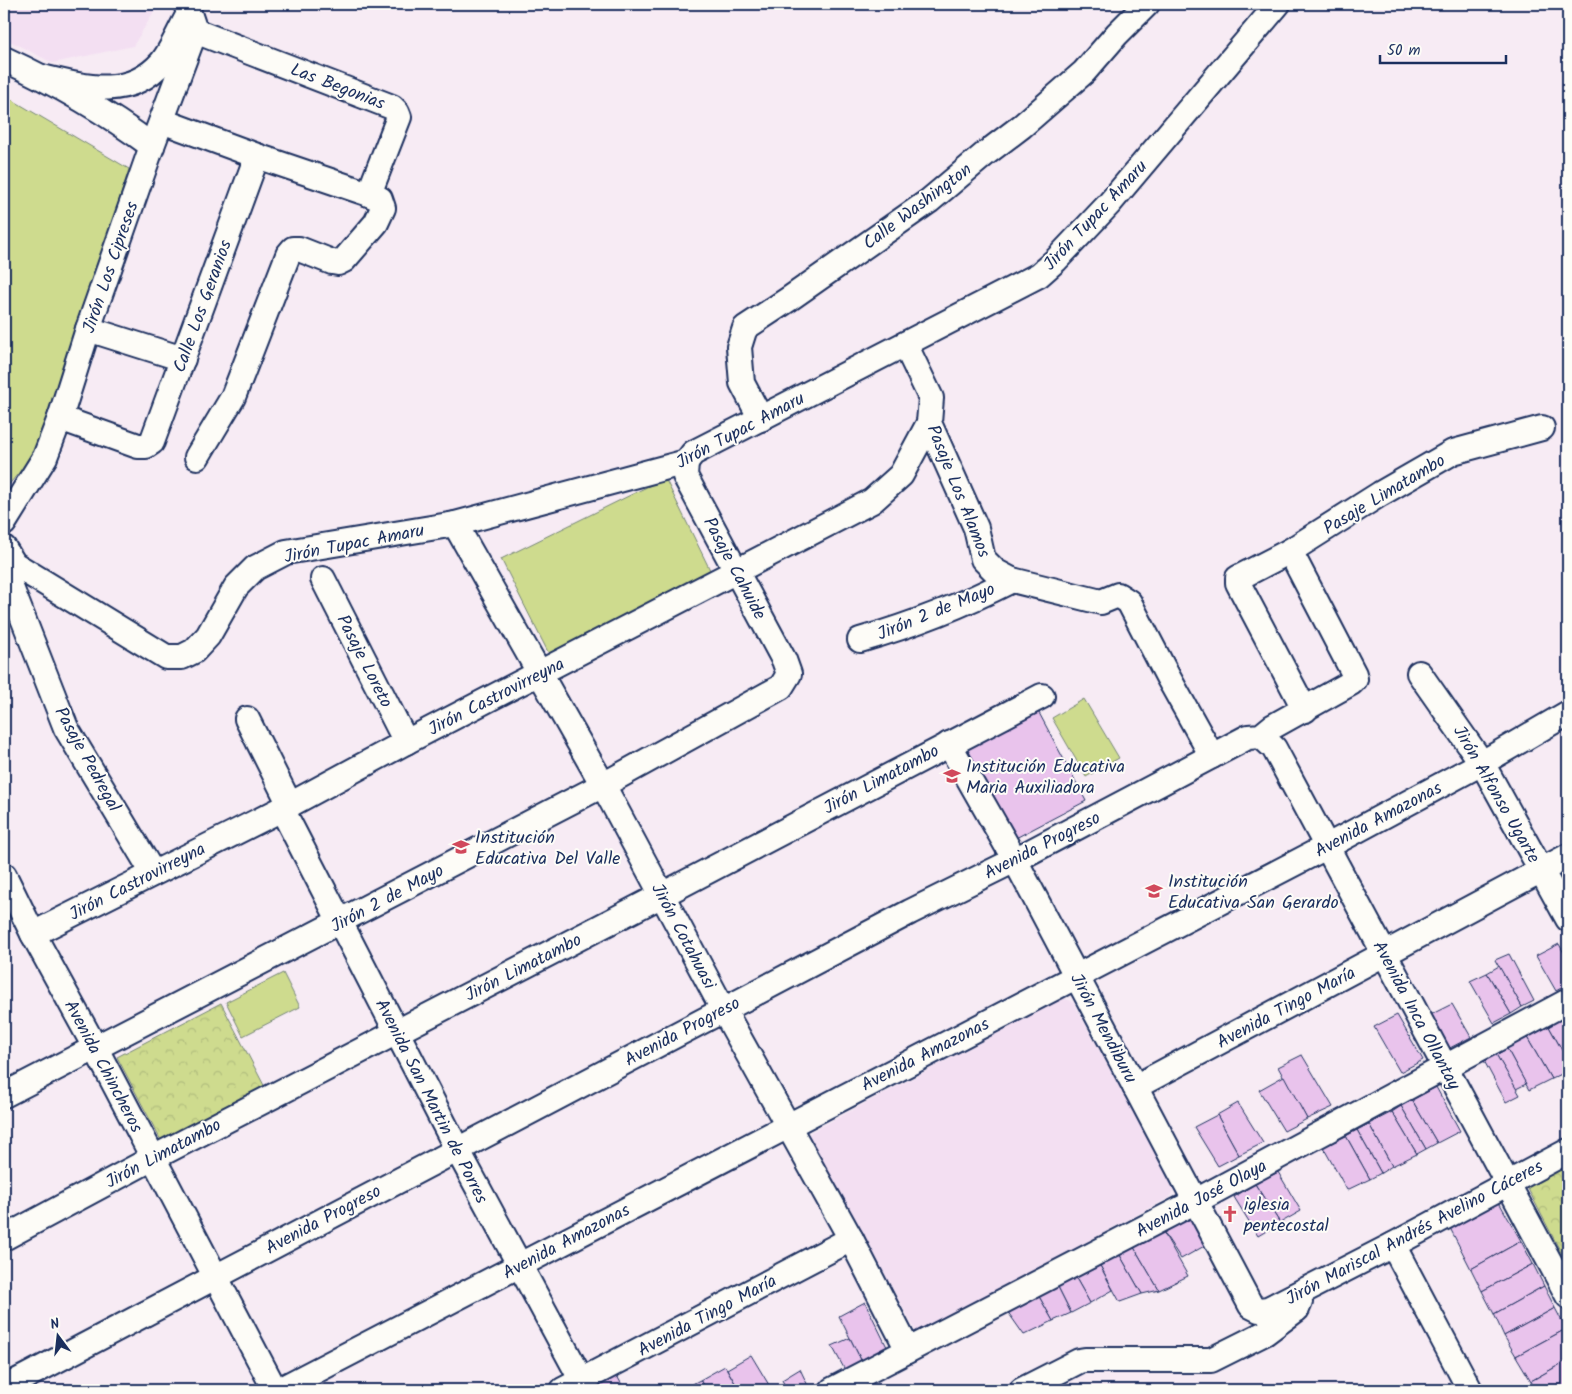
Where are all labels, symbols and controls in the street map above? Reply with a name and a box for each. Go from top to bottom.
scale bar [1380,32,1506,64]
text: 50 m [1387,39,1421,63]
street label: Las Begonias [286,56,389,119]
street label: Jirón Tupac Amaru [1037,154,1156,278]
street label: Calle Washington [857,156,979,258]
street label: Jirón Los Cipreses [75,197,148,337]
street label: Calle Los Geranios [166,236,241,377]
street label: Jirón Tupac Amaru [671,385,811,478]
street label: Pasaje Los Alamos [918,421,998,563]
street label: Pasaje Limatambo [1318,447,1452,543]
street label: Pasaje Cahuide [694,512,773,625]
street label: Jirón Tupac Amaru [282,517,427,572]
street label: Jirón 2 de Mayo [873,576,1000,649]
street label: Pasaje Loreto [328,610,400,713]
street label: Jirón Castrovirreyna [423,650,570,744]
street label: Pasaje Pedregal [46,702,128,818]
street label: Jirón Alfonso Ugarte [1444,720,1547,869]
street label: Jirón Limatambo [818,738,945,823]
place label: Institución Educativa Maria Auxiliadora [966,753,1125,803]
school or university icon: Institución Educativa Maria Auxiliadora [942,766,962,786]
street label: Avenida Amazonas [1310,774,1448,866]
street label: Avenida Progreso [979,804,1106,888]
place label: Institución Educativa Del Valle [475,824,620,874]
street label: Jirón Castrovirreyna [64,835,211,929]
school or university icon: Institución Educativa Del Valle [451,837,471,857]
street label: Jirón 2 de Mayo [326,857,450,941]
place label: Institución Educativa San Gerardo [1168,868,1339,918]
street label: Jirón Cotahuasi [642,878,723,996]
school or university icon: Institución Educativa San Gerardo [1144,881,1164,901]
street label: Jirón Limatambo [460,926,587,1010]
street label: Avenida Inca Ollantay [1364,936,1468,1096]
street label: Avenida Tingo María [1212,959,1361,1057]
street label: Jirón Mendiburu [1061,968,1144,1089]
street label: Avenida Progreso [620,990,746,1075]
street label: Avenida San Martin de Porres [366,994,495,1209]
street label: Avenida Chincheros [55,995,150,1139]
street label: Avenida Amazonas [856,1010,995,1100]
street label: Jirón Limatambo [100,1112,227,1197]
street label: Avenida José Olaya [1131,1152,1273,1246]
street label: Jirón Mariscal Andrés Avelino Cáceres [1281,1153,1549,1314]
street label: Avenida Progreso [261,1178,387,1263]
place label: iglesia pentecostal [1243,1191,1330,1241]
street label: Avenida Amazonas [498,1196,636,1288]
church icon: iglesia pentecostal [1220,1204,1240,1224]
street label: Avenida Tingo María [633,1267,782,1365]
north arrow [32,1312,82,1362]
text: N [48,1313,62,1336]

